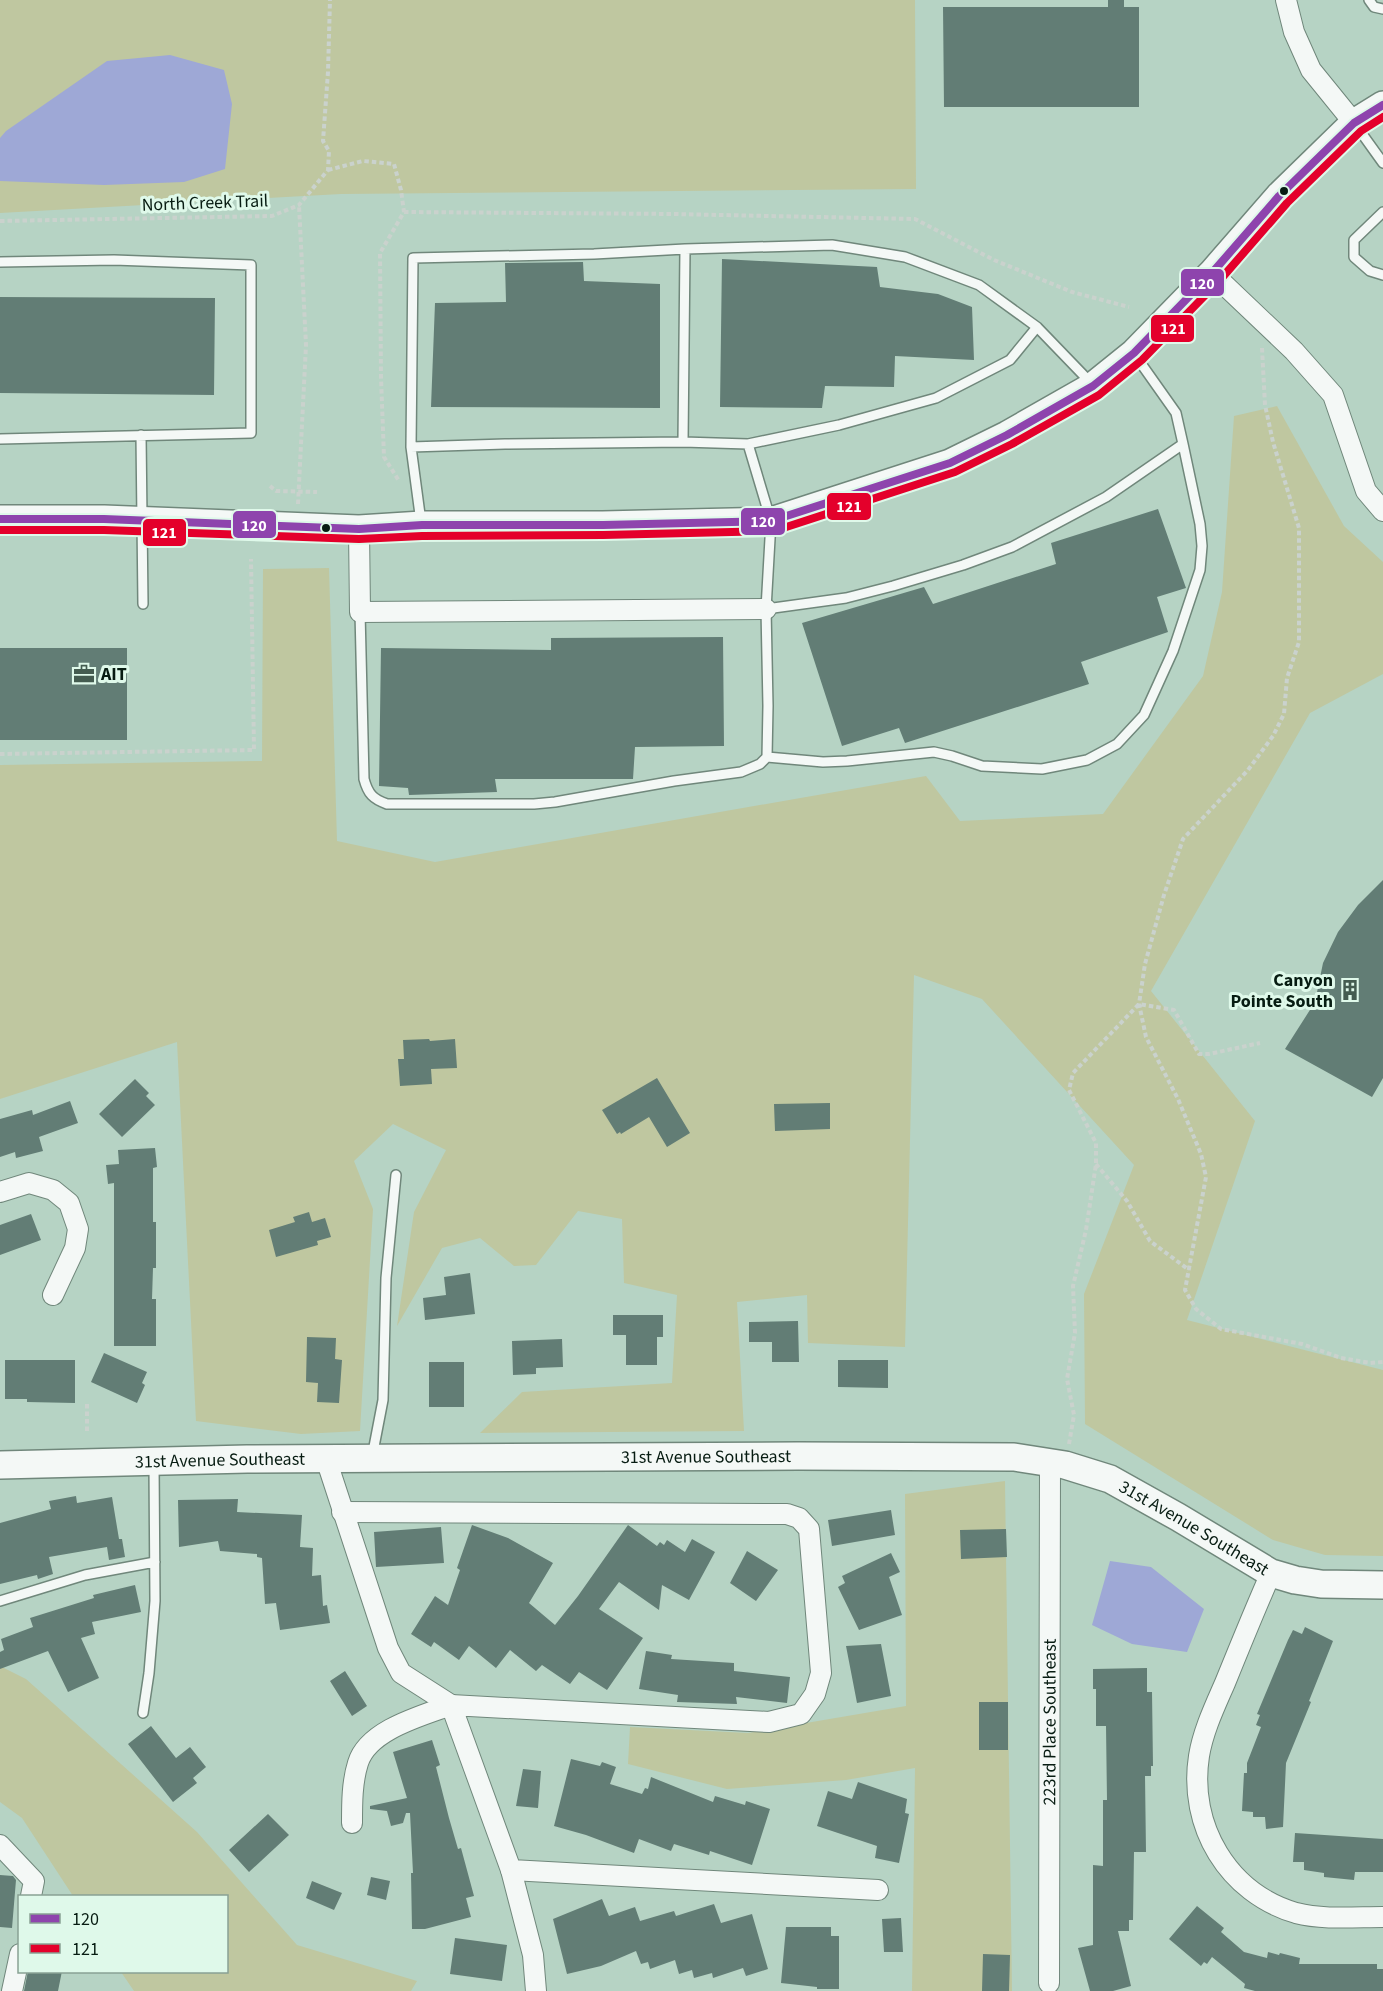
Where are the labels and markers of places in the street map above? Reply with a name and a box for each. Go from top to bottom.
unlabelled marker [1278,185,1290,197]
unlabelled marker [320,522,332,534]
office icon: AIT [72,662,96,686]
place label: AIT [100,662,127,687]
place label: Canyon Pointe South [1231,968,1333,1014]
building icon: Canyon Pointe South [1338,978,1362,1002]

